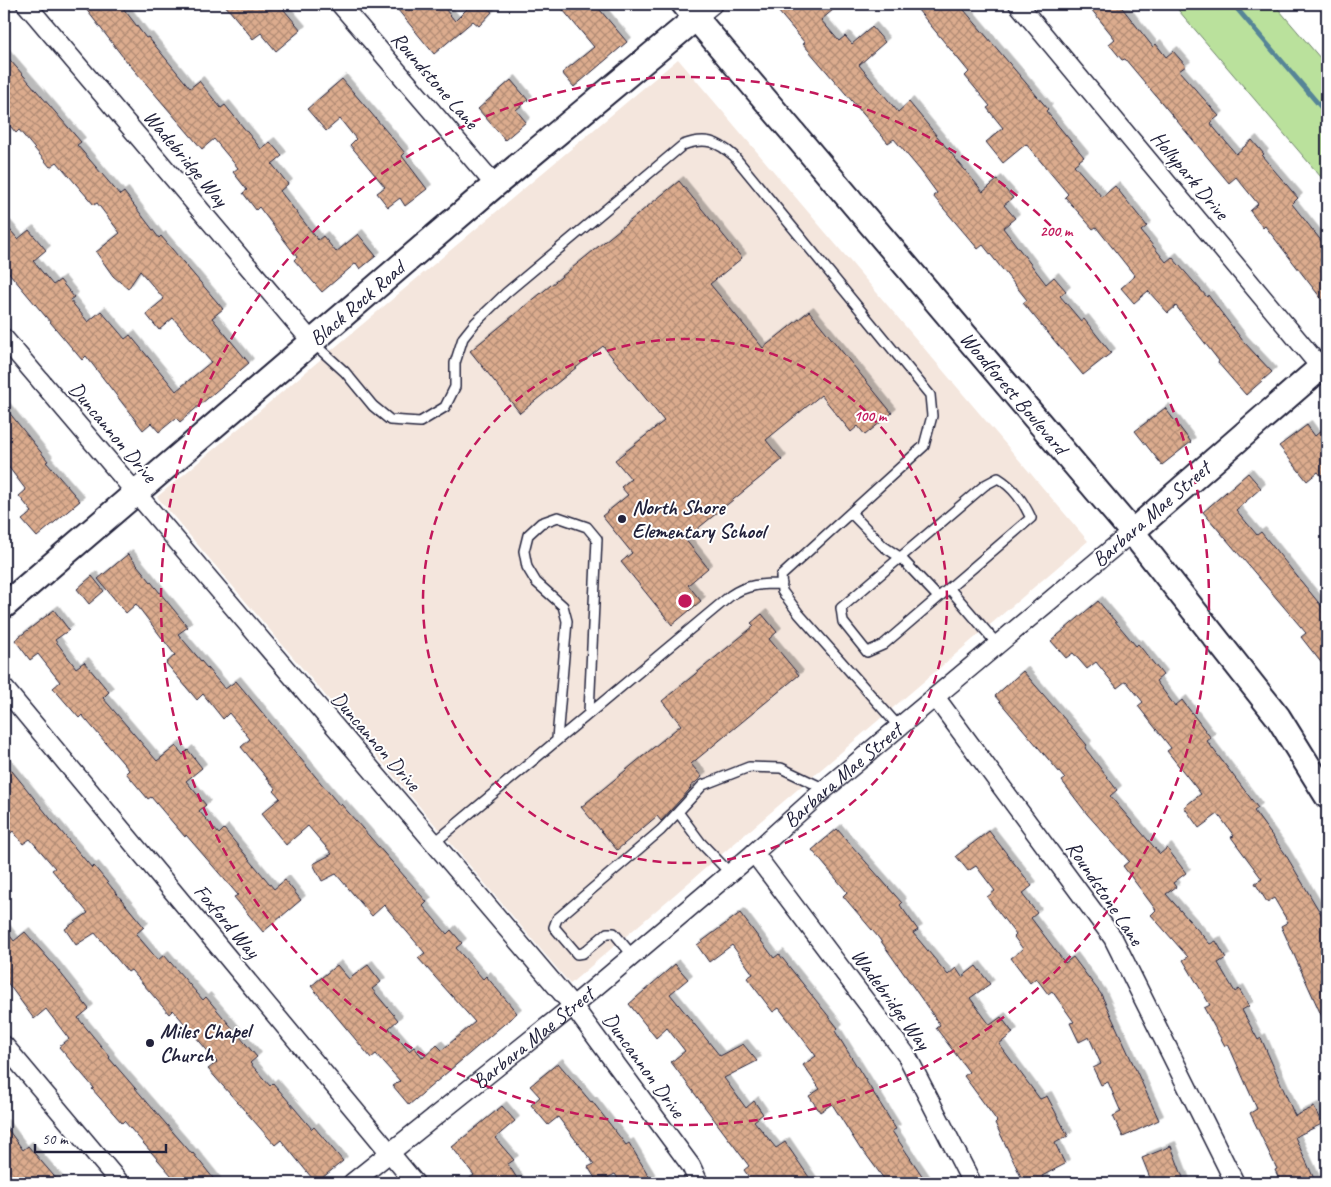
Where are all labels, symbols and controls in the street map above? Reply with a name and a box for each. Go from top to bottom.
street label: Roundstone Lane [386,26,485,135]
street label: Wadebridge Way [138,104,235,213]
street label: Hollypark Drive [1145,125,1236,226]
text: 200 m [1040,222,1074,241]
street label: Black Rock Road [304,254,412,351]
street label: Woodforest Boulevard [955,326,1075,462]
street label: Duncannon Drive [63,376,163,489]
text: 100 m [854,407,888,426]
street label: Barbara Mae Street [1087,454,1218,572]
place label: North Shore Elementary School [632,494,770,544]
marker: North Shore Elementary School [616,513,628,525]
centre of rings [676,592,694,610]
street label: Duncannon Drive [326,686,427,797]
street label: Barbara Mae Street [778,715,910,833]
street label: Roundstone Lane [1061,836,1150,951]
street label: Foxford Way [188,879,267,965]
street label: Wadebridge Way [846,943,937,1056]
street label: Barbara Mae Street [467,979,601,1094]
street label: Duncannon Drive [597,1007,692,1124]
place label: Miles Chapel Church [160,1018,255,1068]
marker: Miles Chapel Church [144,1037,156,1049]
scale bar [35,1122,166,1154]
text: 50 m [42,1130,69,1149]

